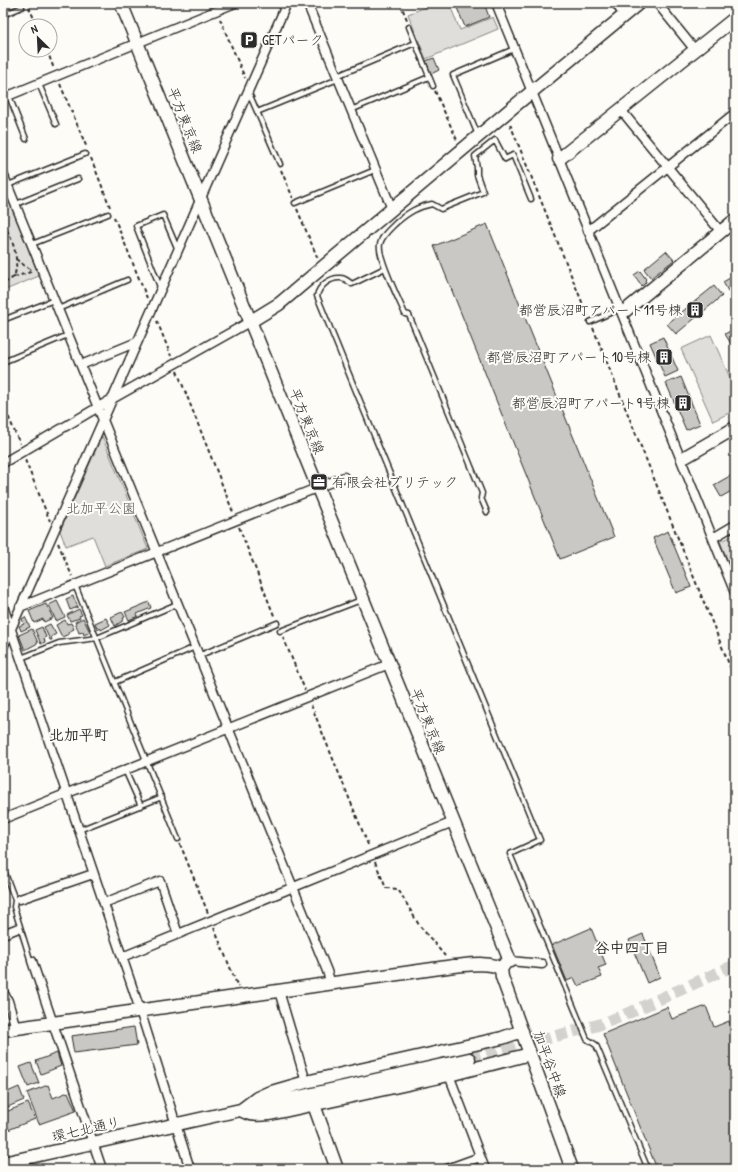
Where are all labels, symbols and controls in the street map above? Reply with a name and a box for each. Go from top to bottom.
north arrow [18,18,58,58]
text: N [28,21,40,36]
parking icon: GETパーク [239,30,259,50]
place label: GETパーク [262,30,323,49]
street label: 平方東京線 [164,84,207,156]
place label: 都営辰沼町アパート11号棟 [519,300,683,319]
building icon: 都営辰沼町アパート11号棟 [685,300,705,320]
place label: 都営辰沼町アパート10号棟 [486,347,652,366]
building icon: 都営辰沼町アパート10号棟 [654,347,674,367]
street label: 平方東京線 [286,385,329,457]
place label: 都営辰沼町アパート9号棟 [512,393,671,412]
building icon: 都営辰沼町アパート9号棟 [673,393,693,413]
office icon: 有限会社プリテック [309,472,329,492]
place label: 有限会社プリテック [332,472,458,491]
park label: 北加平公園 [66,498,136,517]
street label: 平方東京線 [407,685,450,757]
district label: 北加平町 [49,724,109,745]
district label: 谷中四丁目 [594,937,670,958]
street label: 加平谷中線 [530,1028,571,1100]
street label: 環七北通り [50,1111,122,1146]

